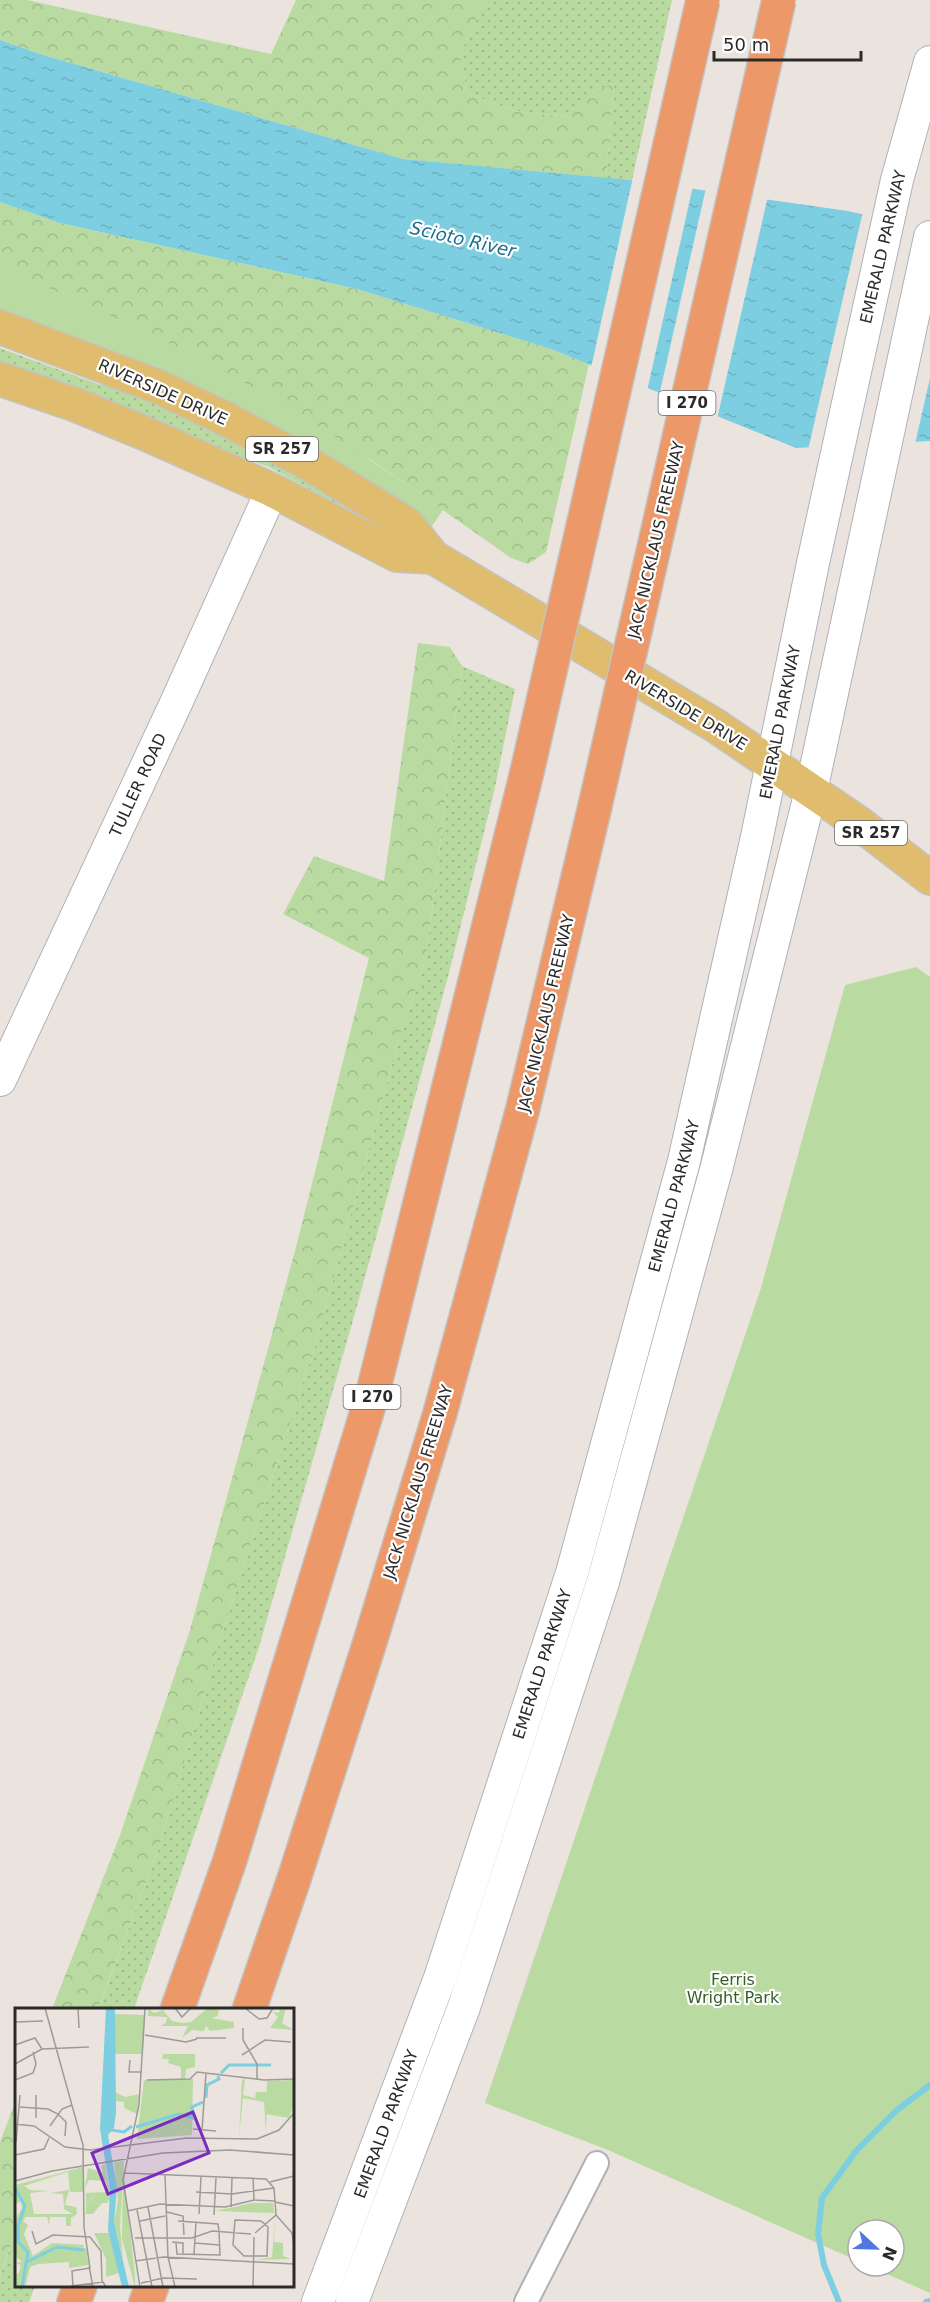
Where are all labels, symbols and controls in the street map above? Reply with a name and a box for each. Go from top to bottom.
scale bar [714,24,861,62]
text: 50 m [723,34,769,55]
street label: EMERALD PARKWAY [856,168,910,326]
water label: Scioto River [408,217,519,262]
street label: RIVERSIDE DRIVE [95,355,231,429]
road number: I 270 [658,391,716,415]
road number: SR 257 [246,437,318,461]
street label: JACK NICKLAUS FREEWAY [624,439,688,642]
street label: EMERALD PARKWAY [756,643,804,801]
street label: RIVERSIDE DRIVE [621,666,751,754]
street label: TULLER ROAD [105,730,170,841]
road number: SR 257 [835,821,907,845]
street label: JACK NICKLAUS FREEWAY [514,912,578,1115]
street label: EMERALD PARKWAY [645,1118,704,1274]
street label: JACK NICKLAUS FREEWAY [379,1382,457,1582]
road number: I 270 [344,1385,400,1409]
street label: EMERALD PARKWAY [509,1586,575,1741]
park label: Ferris Wright Park [687,1970,780,2007]
inset map [15,2008,294,2287]
street label: EMERALD PARKWAY [350,2047,422,2201]
north arrow [846,2218,906,2278]
text: N [878,2244,901,2263]

